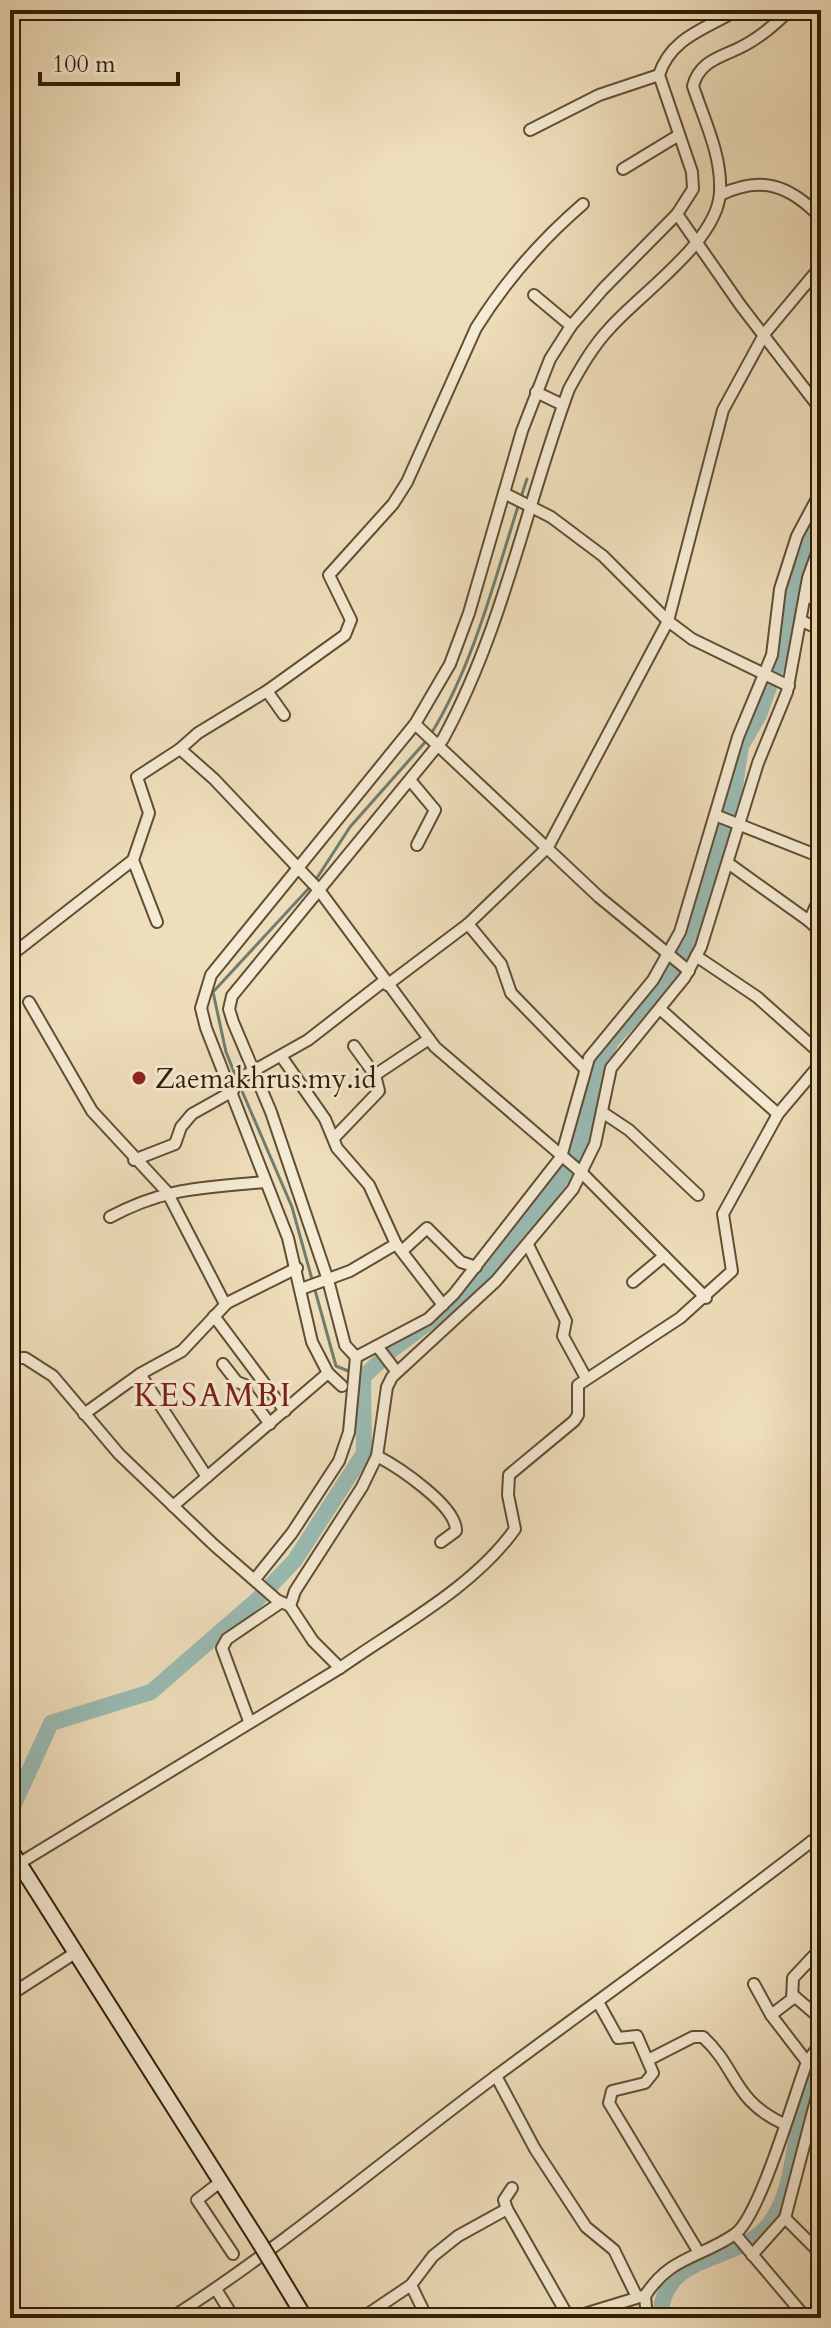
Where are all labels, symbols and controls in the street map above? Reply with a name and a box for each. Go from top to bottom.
scale bar [40,36,178,86]
text: 100 m [52,48,116,81]
place label: Zaemakhrus.my.id [155,1060,376,1098]
marker: Zaemakhrus.my.id [130,1069,148,1087]
district label: KESAMBI [133,1374,293,1418]

